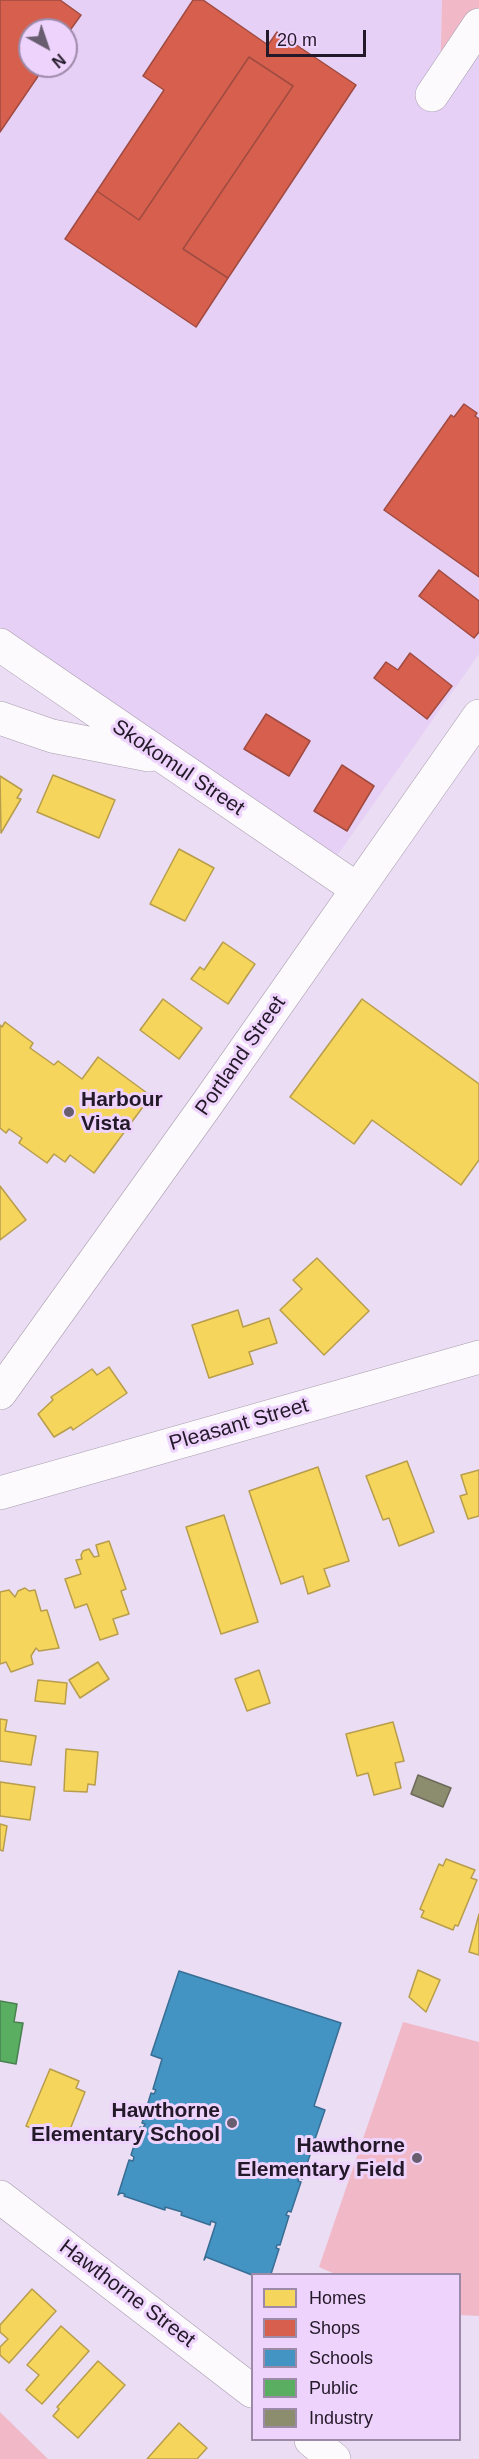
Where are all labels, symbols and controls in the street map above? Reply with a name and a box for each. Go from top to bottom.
north arrow [18,18,78,78]
scale bar [269,18,370,56]
text: 20 m [277,30,317,50]
text: N [49,50,68,71]
street label: Skokomul Street [107,714,249,822]
street label: Portland Street [191,991,291,1121]
place label: Harbour Vista [81,1087,163,1137]
marker: Harbour Vista [62,1105,76,1119]
street label: Pleasant Street [167,1393,311,1457]
place label: Hawthorne Elementary School [31,2098,220,2148]
marker: Hawthorne Elementary School [225,2116,239,2130]
place label: Hawthorne Elementary Field [237,2133,405,2183]
marker: Hawthorne Elementary Field [410,2151,424,2165]
street label: Hawthorne Street [54,2235,200,2353]
legend [251,2273,461,2441]
text: Homes [309,2288,366,2308]
text: Shops [309,2318,360,2338]
text: Schools [309,2348,373,2368]
text: Public [309,2378,358,2398]
text: Industry [309,2408,373,2428]

